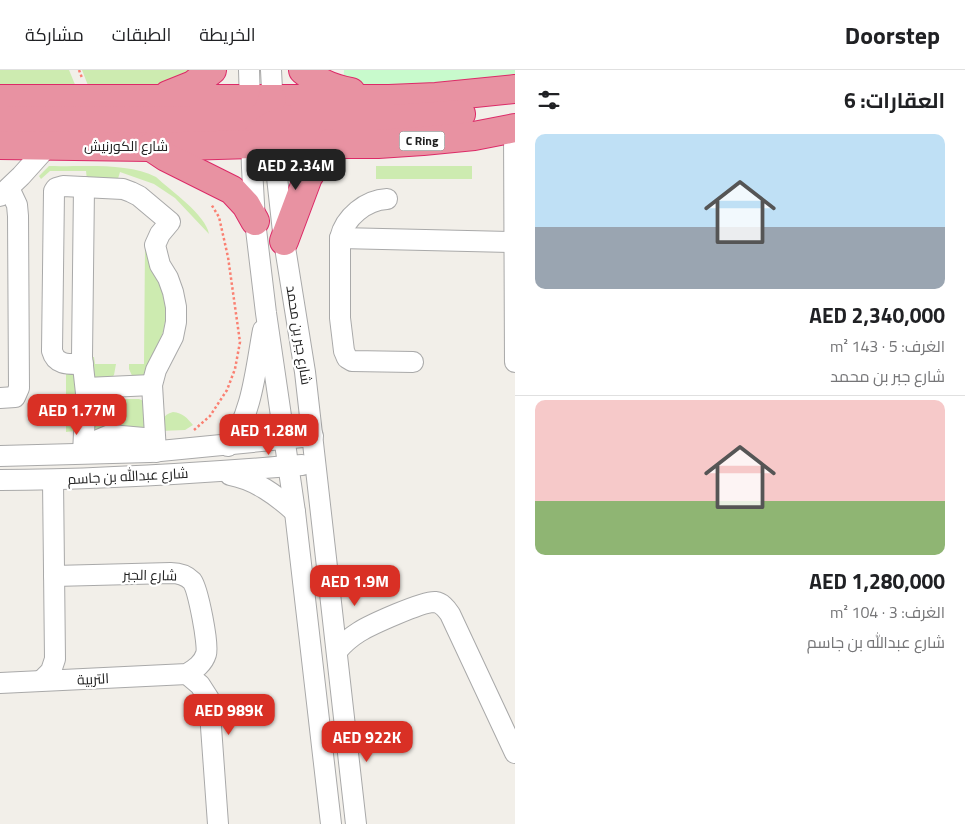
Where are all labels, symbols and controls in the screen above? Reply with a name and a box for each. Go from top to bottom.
text: Doorstep [845,17,940,53]
text: مشاركة [25,21,84,48]
text: الطبقات [112,21,171,48]
text: الخريطة [199,21,256,48]
text: العقارات: 6 [844,84,945,116]
icon: filters [535,86,563,114]
road number: C Ring [400,131,444,150]
street label: شارع الكورنيش [84,135,168,156]
pin: AED 2.34M [239,148,353,191]
text: AED 2.34M [258,153,334,177]
icon: home [695,167,785,257]
street label: شارع جبر بن محمد [281,284,318,386]
text: AED 2,340,000 [809,299,945,331]
text: الغرف: 5 · 143 m² [830,334,945,358]
text: شارع جبر بن محمد [830,364,945,388]
pin: AED 1.77M [20,394,134,436]
text: AED 1.77M [39,398,115,422]
pin: AED 1.28M [212,414,326,456]
text: AED 1.28M [231,418,307,442]
icon: home [695,432,785,522]
street label: شارع عبدالله بن جاسم [67,462,189,489]
street label: شارع الجبر [122,564,177,585]
pin: AED 1.9M [303,564,407,607]
text: AED 1,280,000 [809,565,945,597]
text: AED 1.9M [321,569,389,593]
text: الغرف: 3 · 104 m² [830,600,945,624]
text: شارع عبدالله بن جاسم [807,630,945,654]
street label: التربية [77,667,109,690]
pin: AED 989K [177,694,281,736]
text: AED 989K [195,698,263,722]
pin: AED 922K [315,720,419,763]
text: AED 922K [333,725,401,749]

